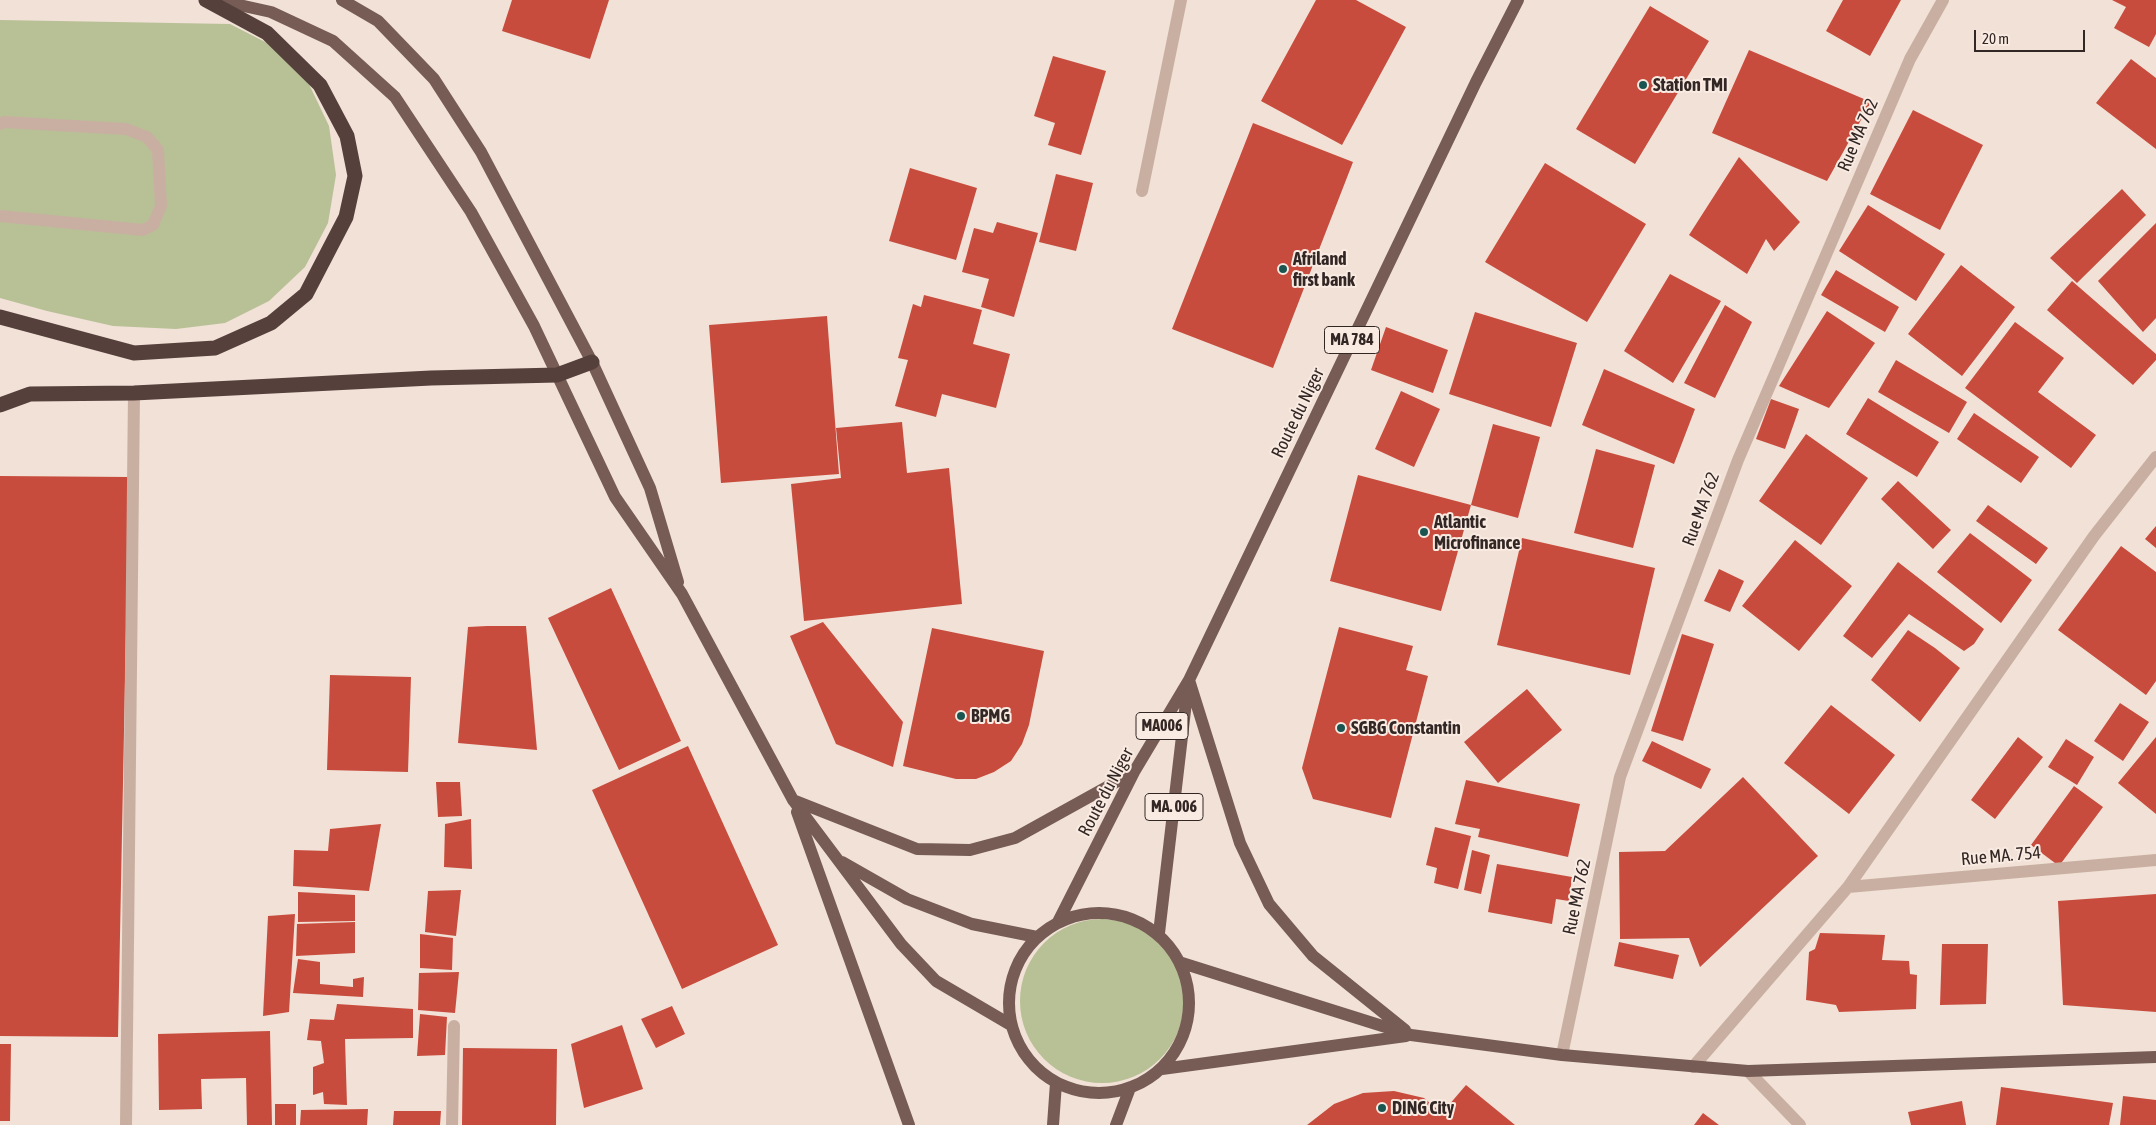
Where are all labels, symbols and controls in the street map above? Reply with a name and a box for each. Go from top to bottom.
scale bar [1976,20,2087,52]
text: 20 m [1982,30,2009,47]
place label: Station TMI [1653,74,1728,96]
marker: Station TMI [1637,79,1649,91]
street label: Rue MA 762 [1833,95,1883,175]
place label: Afriland first bank [1293,248,1355,290]
marker: Afriland first bank [1277,263,1289,275]
road number: MA 784 [1324,326,1380,354]
street label: Route du Niger [1267,365,1329,461]
street label: Rue MA 762 [1678,469,1724,549]
place label: Atlantic Microfinance [1434,511,1520,554]
marker: Atlantic Microfinance [1418,526,1430,538]
place label: BPMG [971,705,1010,727]
marker: BPMG [955,710,967,722]
road number: MA006 [1136,712,1188,739]
place label: SGBG Constantin [1351,717,1461,739]
marker: SGBG Constantin [1335,722,1347,734]
street label: Route du Niger [1074,744,1138,840]
road number: MA. 006 [1145,794,1203,820]
street label: Rue MA. 754 [1960,842,2042,870]
street label: Rue MA 762 [1558,857,1596,937]
place label: DING City [1392,1097,1454,1119]
marker: DING City [1376,1102,1388,1114]

